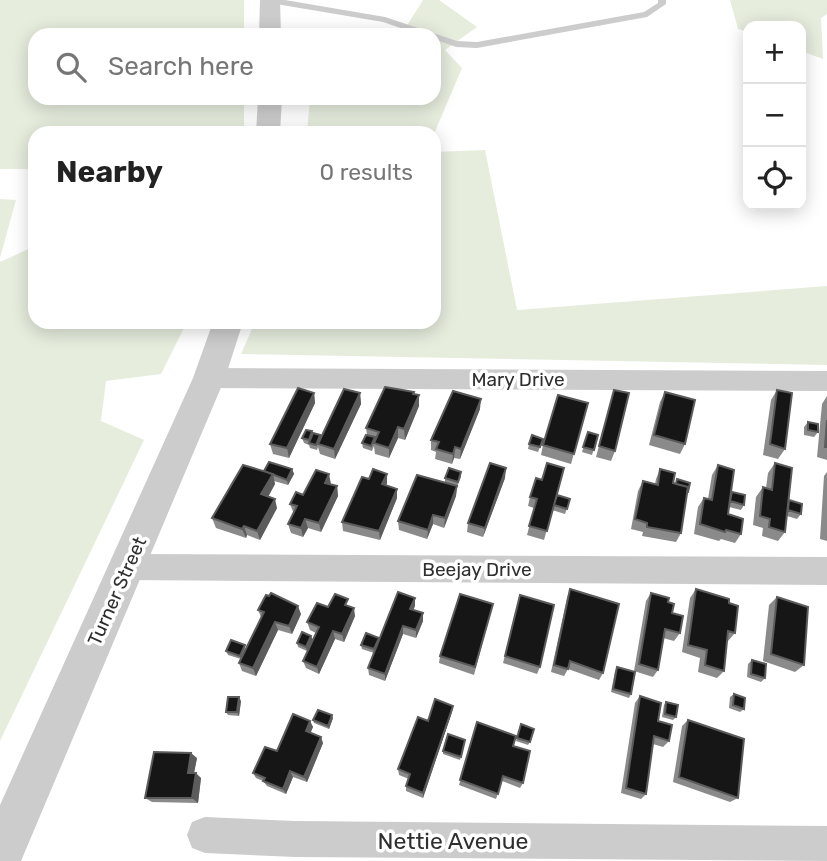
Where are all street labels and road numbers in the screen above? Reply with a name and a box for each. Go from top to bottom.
street label: Mary Drive [471,368,565,391]
street label: Turner Street [83,533,151,649]
street label: Beejay Drive [422,558,532,581]
street label: Nettie Avenue [378,827,528,855]

